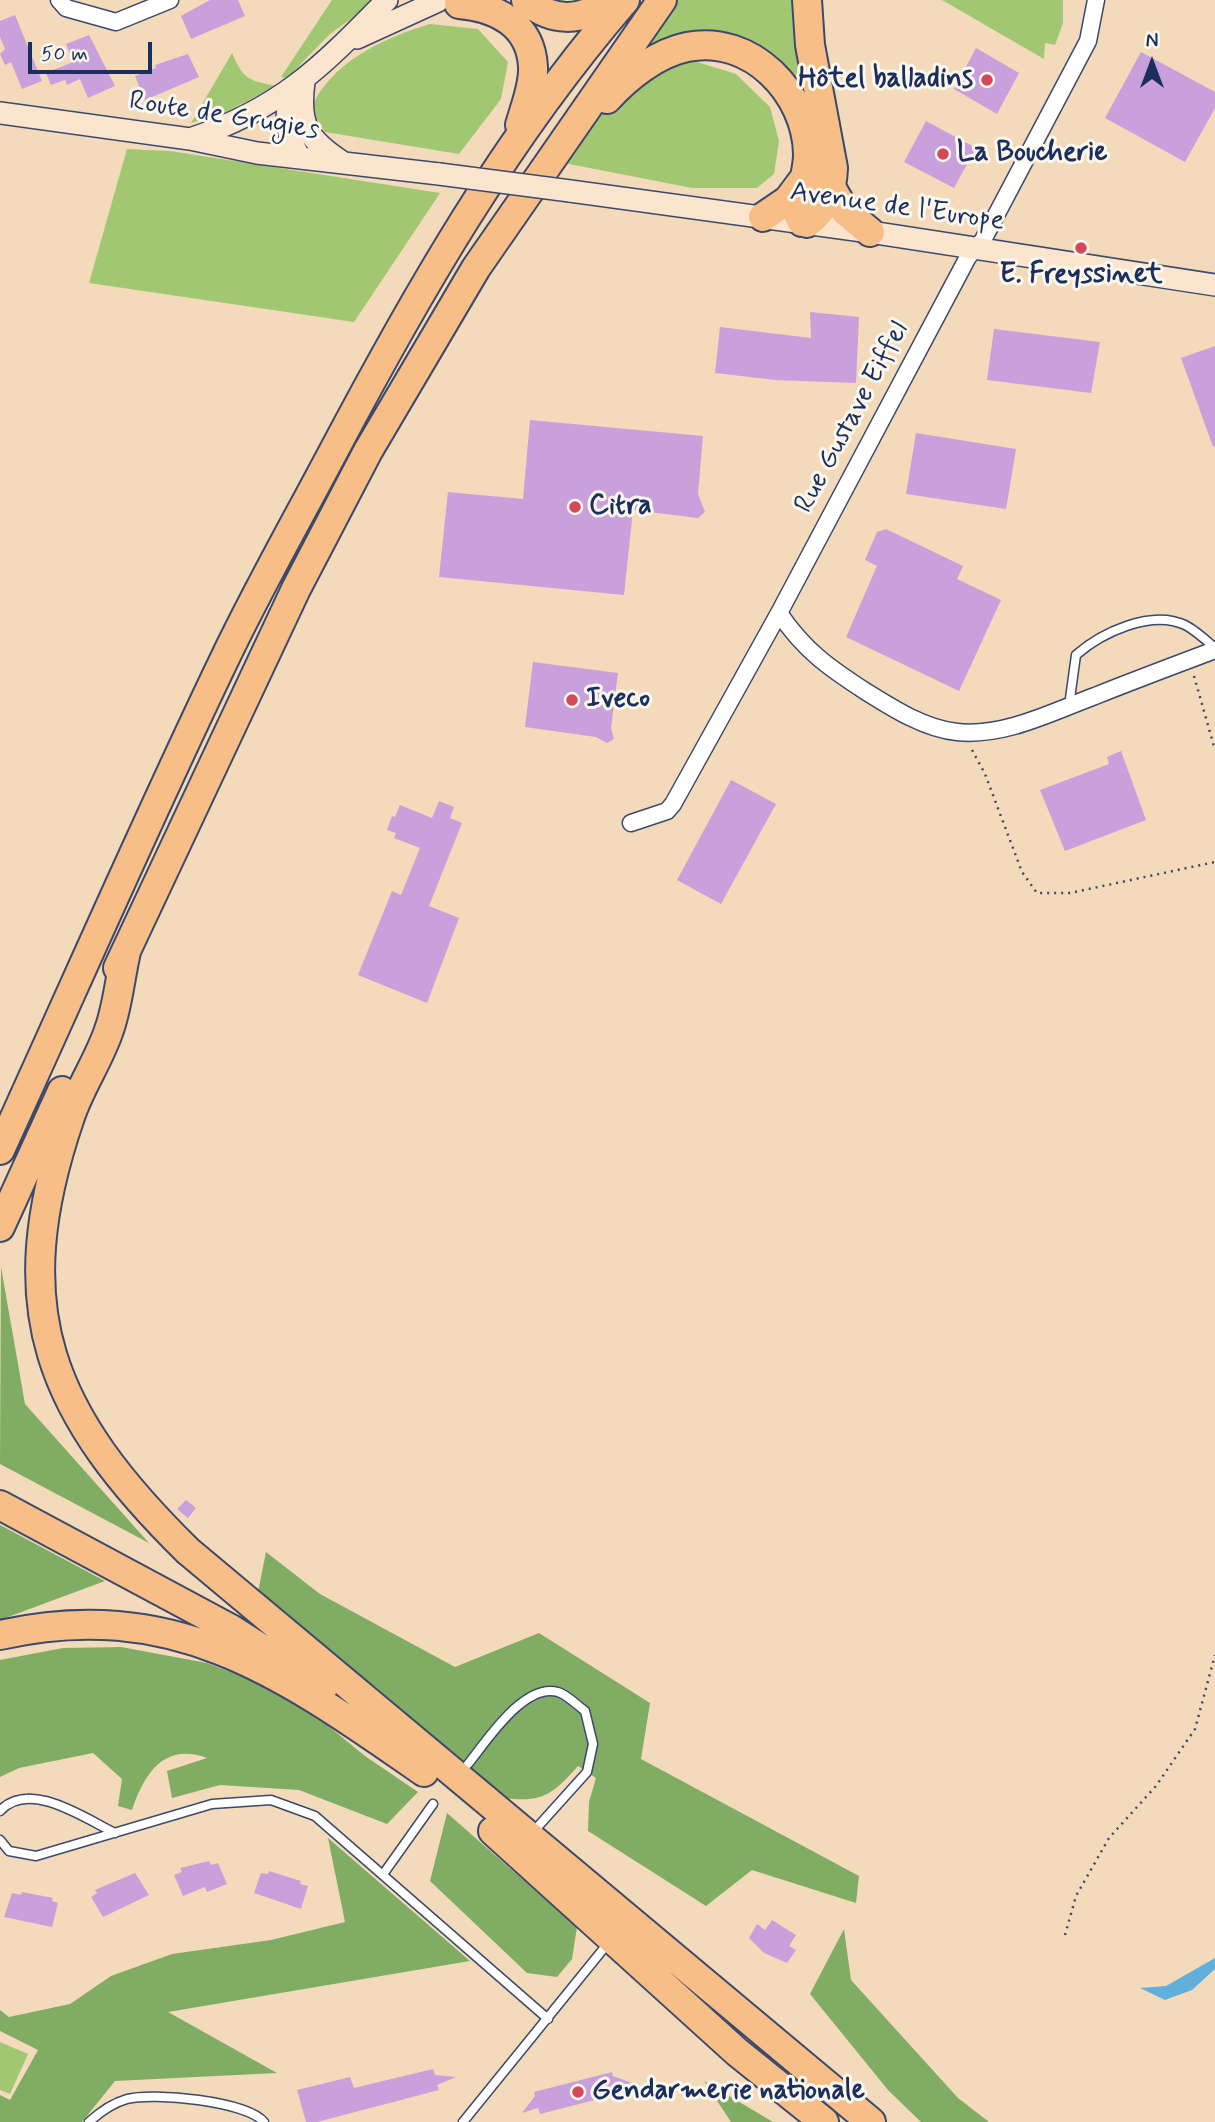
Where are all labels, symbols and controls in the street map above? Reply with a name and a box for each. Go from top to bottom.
scale bar [32,28,156,72]
north arrow [1117,28,1187,98]
text: N [1146,29,1158,54]
text: 50 m [41,40,88,68]
place label: Hôtel balladins [798,63,973,97]
marker: Hôtel balladins [979,72,995,88]
street label: Route de Grugies [127,85,321,149]
place label: La Boucherie [957,137,1107,171]
marker: La Boucherie [935,146,951,162]
street label: Avenue de l'Europe [788,176,1006,240]
marker: E. Freyssinet [1073,240,1089,256]
place label: E. Freyssinet [1000,259,1162,293]
street label: Rue Gustave Eiffel [788,317,918,519]
place label: Citra [589,490,652,524]
marker: Citra [567,499,583,515]
place label: Iveco [586,683,650,717]
marker: Iveco [564,692,580,708]
place label: Gendarmerie nationale [592,2075,865,2109]
marker: Gendarmerie nationale [570,2084,586,2100]

